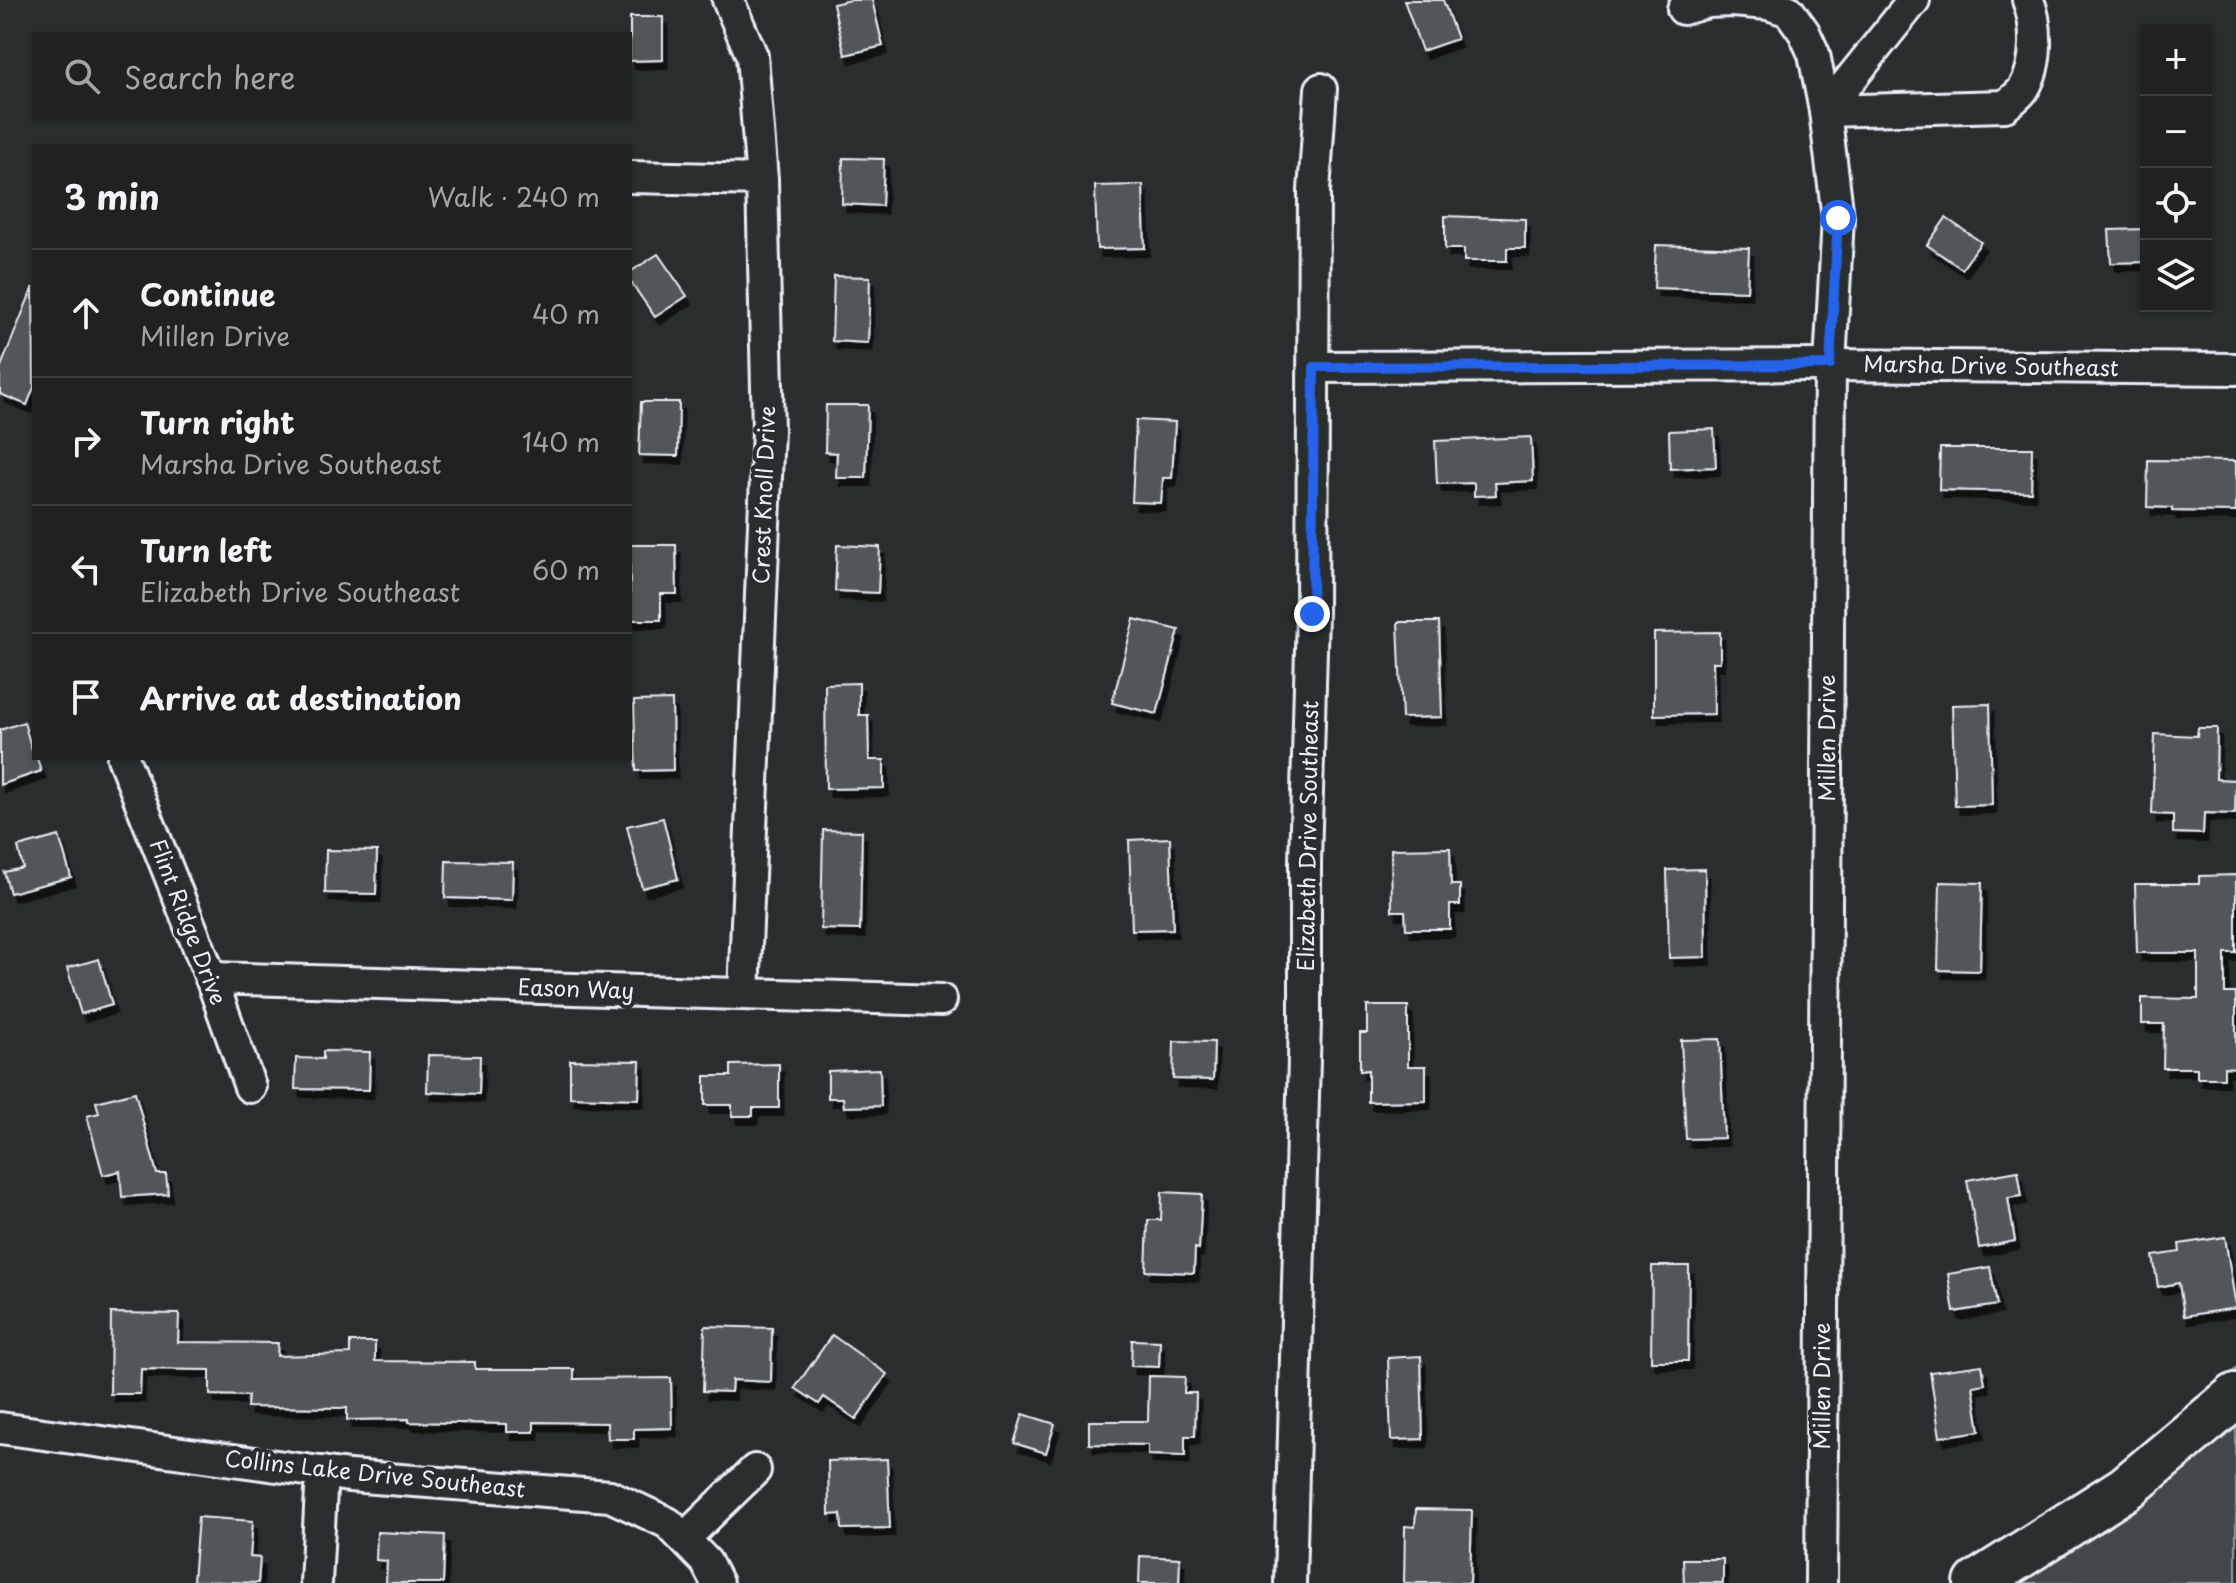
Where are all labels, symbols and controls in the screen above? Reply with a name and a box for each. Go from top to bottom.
map controls [2140,24,2212,312]
button: + [2140,24,2212,96]
search box [32,32,632,120]
icon: search [60,54,104,98]
text: Search here [124,54,296,99]
button: − [2140,96,2212,168]
button: locate [2140,168,2212,240]
text: 3 min [64,170,160,222]
text: Walk · 240 m [428,177,600,216]
route start [1820,200,1856,236]
button: layers [2140,240,2212,312]
text: Continue [140,271,275,316]
icon: ahead [64,291,108,335]
text: 40 m [532,294,600,333]
text: Millen Drive [140,316,290,355]
street label: Marsha Drive Southeast [1863,346,2119,383]
text: Turn right [140,399,295,444]
street label: Crest Knoll Drive [743,405,782,585]
icon: right [64,419,108,463]
text: 140 m [522,422,600,461]
text: Marsha Drive Southeast [140,444,442,483]
text: Turn left [140,527,272,572]
icon: left [64,547,108,591]
text: 60 m [532,550,600,589]
text: Elizabeth Drive Southeast [140,572,460,611]
route end [1294,596,1330,632]
icon: arrive [64,675,108,719]
text: Arrive at destination [140,675,462,720]
street label: Millen Drive [1809,675,1842,801]
street label: Elizabeth Drive Southeast [1288,700,1325,972]
street label: Flint Ridge Drive [143,834,236,1009]
street label: Eason Way [517,969,635,1006]
street label: Millen Drive [1804,1323,1837,1449]
street label: Collins Lake Drive Southeast [223,1440,527,1505]

